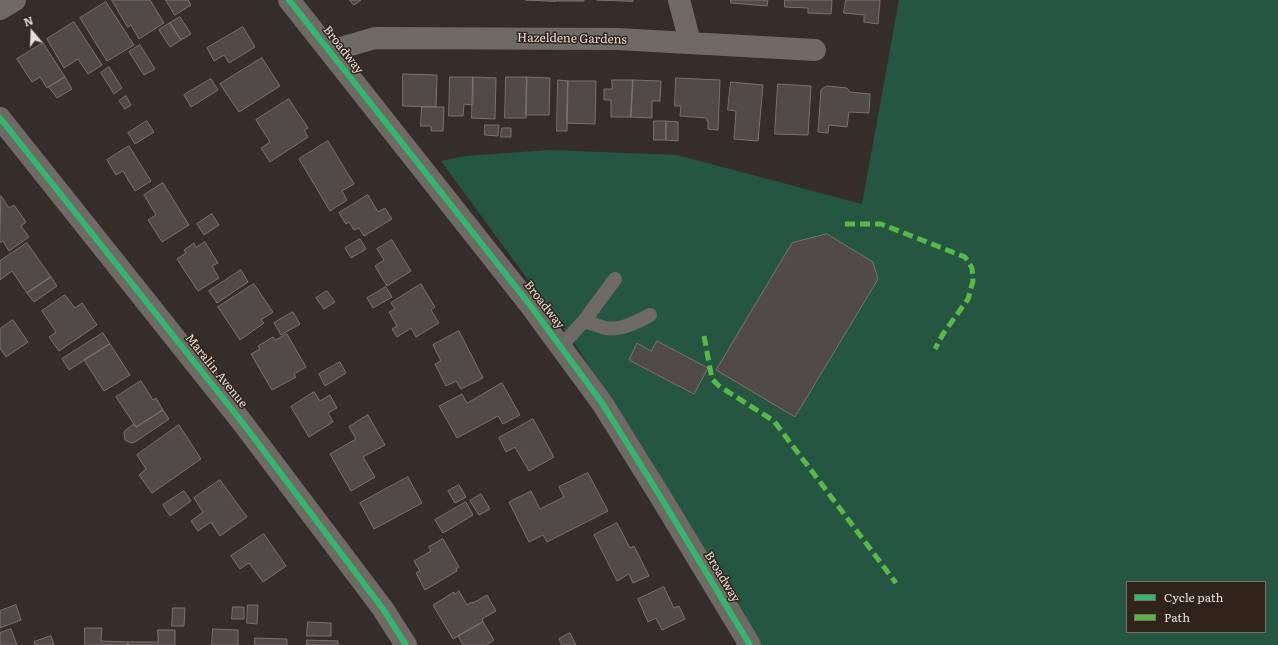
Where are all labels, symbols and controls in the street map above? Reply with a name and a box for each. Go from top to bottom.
north arrow [12,12,52,52]
text: N [21,12,35,30]
street label: Broadway [320,23,366,77]
street label: Hazeldene Gardens [517,31,627,47]
street label: Broadway [521,278,567,332]
street label: Maralin Avenue [182,331,250,411]
street label: Broadway [701,549,743,605]
legend [1126,581,1266,633]
text: Cycle path [1164,588,1224,606]
text: Path [1164,608,1190,626]

